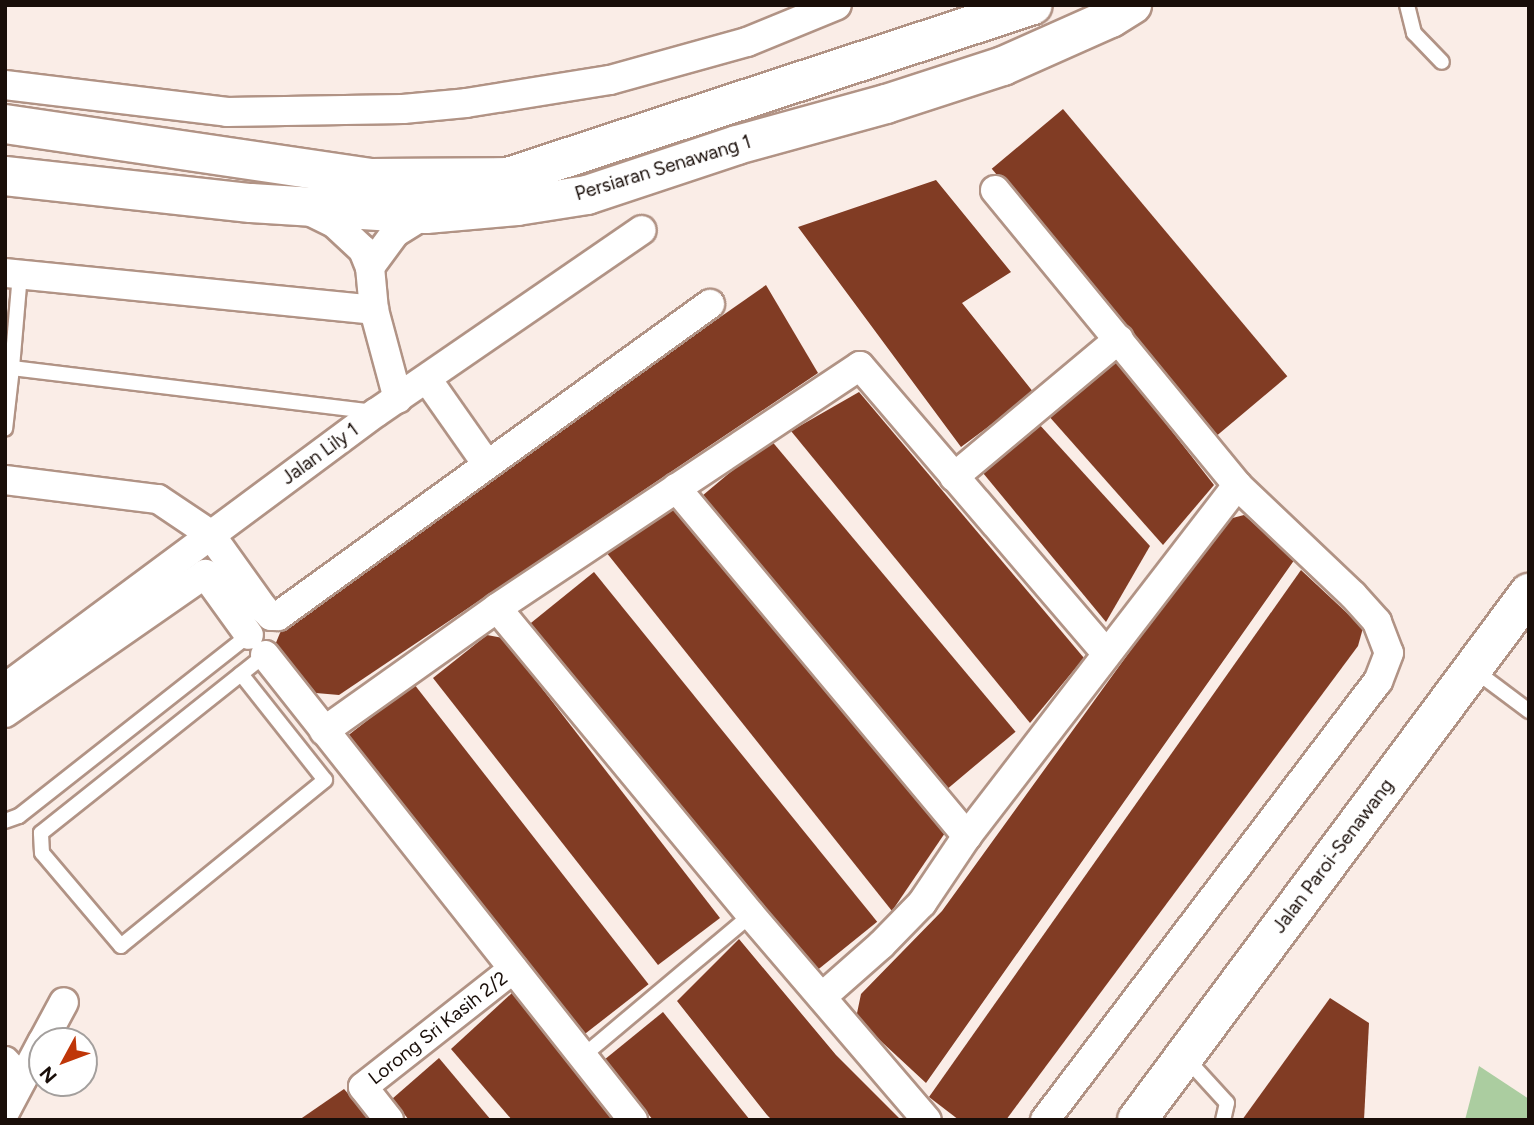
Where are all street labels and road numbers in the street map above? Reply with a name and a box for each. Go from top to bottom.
street label: Persiaran Senawang 1 [572,130,754,206]
street label: Jalan Lily 1 [277,418,363,490]
street label: Jalan Paroi-Senawang [1268,774,1398,938]
street label: Lorong Sri Kasih 2/2 [364,967,512,1089]

